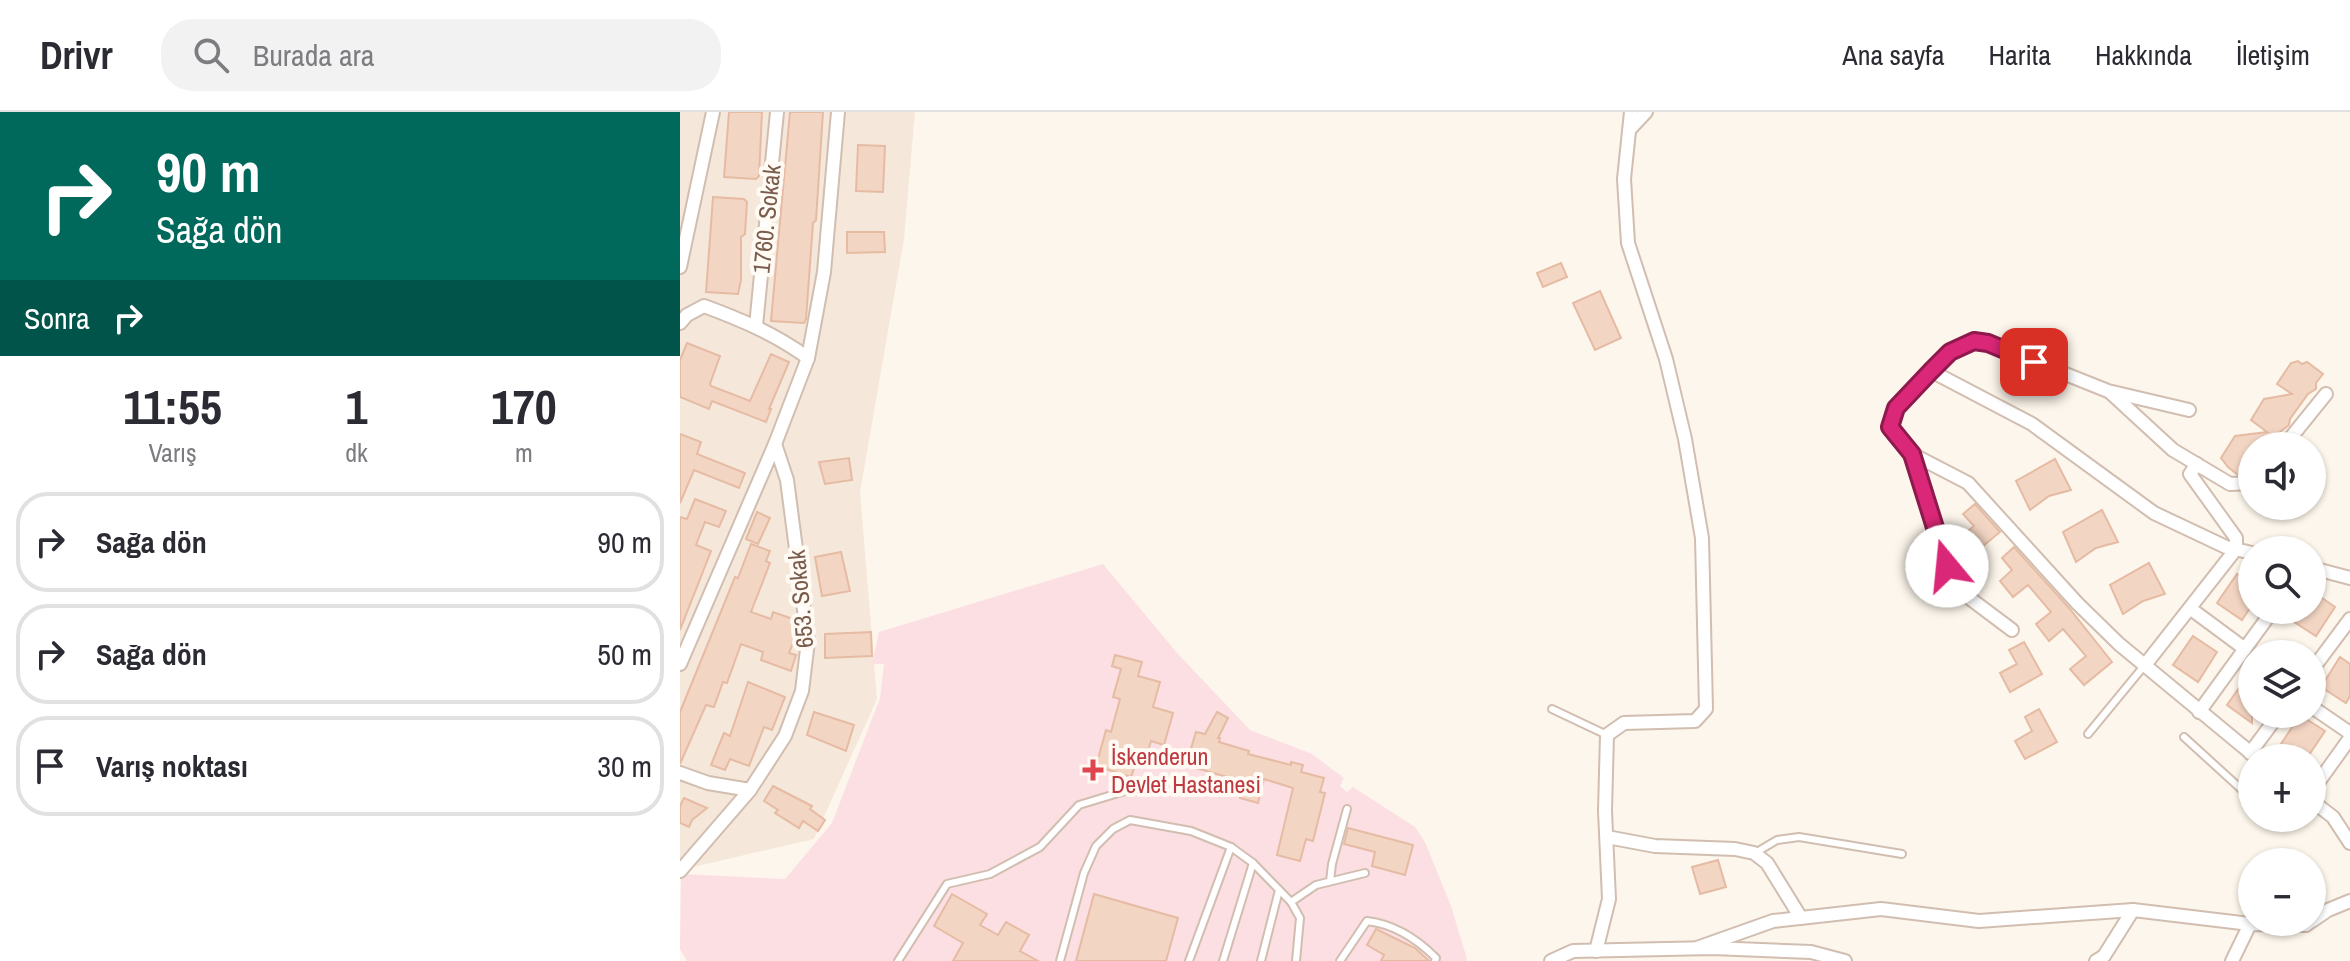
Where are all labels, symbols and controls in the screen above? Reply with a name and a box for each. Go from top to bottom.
search box [161,19,721,91]
text: Drivr [40,30,113,81]
icon: search [189,33,233,77]
text: Burada ara [253,35,374,75]
text: Ana sayfa [1842,36,1944,74]
text: Harita [1988,36,2051,74]
text: Hakkında [2095,36,2192,74]
text: İletişim [2236,36,2310,74]
text: 90 m [156,134,261,209]
icon: right [24,144,128,248]
street label: 1760. Sokak [744,163,788,275]
text: Sağa dön [156,206,282,254]
icon: right [106,296,150,340]
text: Sonra [24,298,90,338]
pin [2000,328,2068,396]
icon: arrive [2012,340,2056,384]
text: 11:55 [123,374,222,439]
text: 1 [345,374,367,439]
text: 170 [491,374,557,439]
map controls [2238,432,2326,936]
button: sound [2238,432,2326,520]
text: Varış [148,435,197,470]
text: dk [345,435,368,470]
text: m [515,435,533,470]
icon: right [28,520,72,564]
text: Sağa dön [96,522,207,562]
text: 90 m [597,522,652,562]
position arrow [1905,524,1989,608]
button: search [2238,536,2326,624]
street label: 653. Sokak [780,548,820,649]
icon: right [28,632,72,676]
text: Sağa dön [96,634,207,674]
text: 50 m [597,634,652,674]
button: layers [2238,640,2326,728]
place label: İskenderun Devlet Hastanesi [1111,740,1261,800]
icon: arrive [28,744,72,788]
button: + [2238,744,2326,832]
text: Varış noktası [96,746,248,786]
text: 30 m [597,746,652,786]
marker: İskenderun Devlet Hastanesi [1082,759,1104,781]
button: − [2238,848,2326,936]

